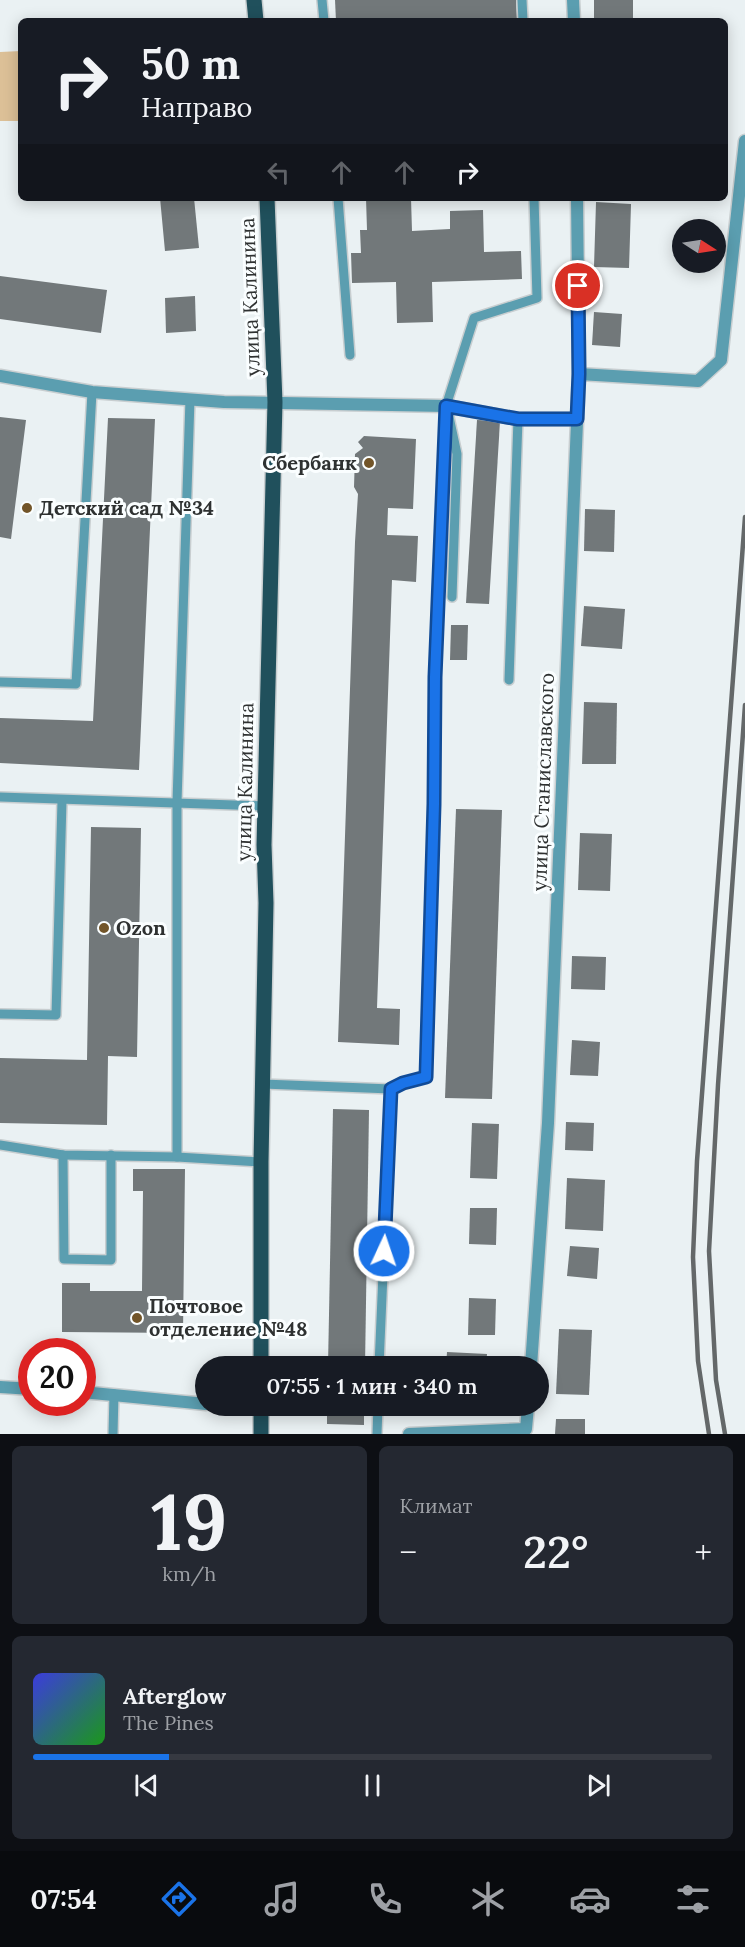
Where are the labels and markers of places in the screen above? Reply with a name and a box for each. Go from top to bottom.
pin [552,260,603,311]
place label: Сбербанк [262,450,357,475]
marker: Сбербанк [362,456,376,470]
place label: Детский сад №34 [39,495,214,520]
marker: Детский сад №34 [20,501,34,515]
place label: Ozon [116,915,166,940]
marker: Ozon [97,921,111,935]
place label: Почтовое отделение №48 [149,1293,307,1341]
marker: Почтовое отделение №48 [130,1311,144,1325]

